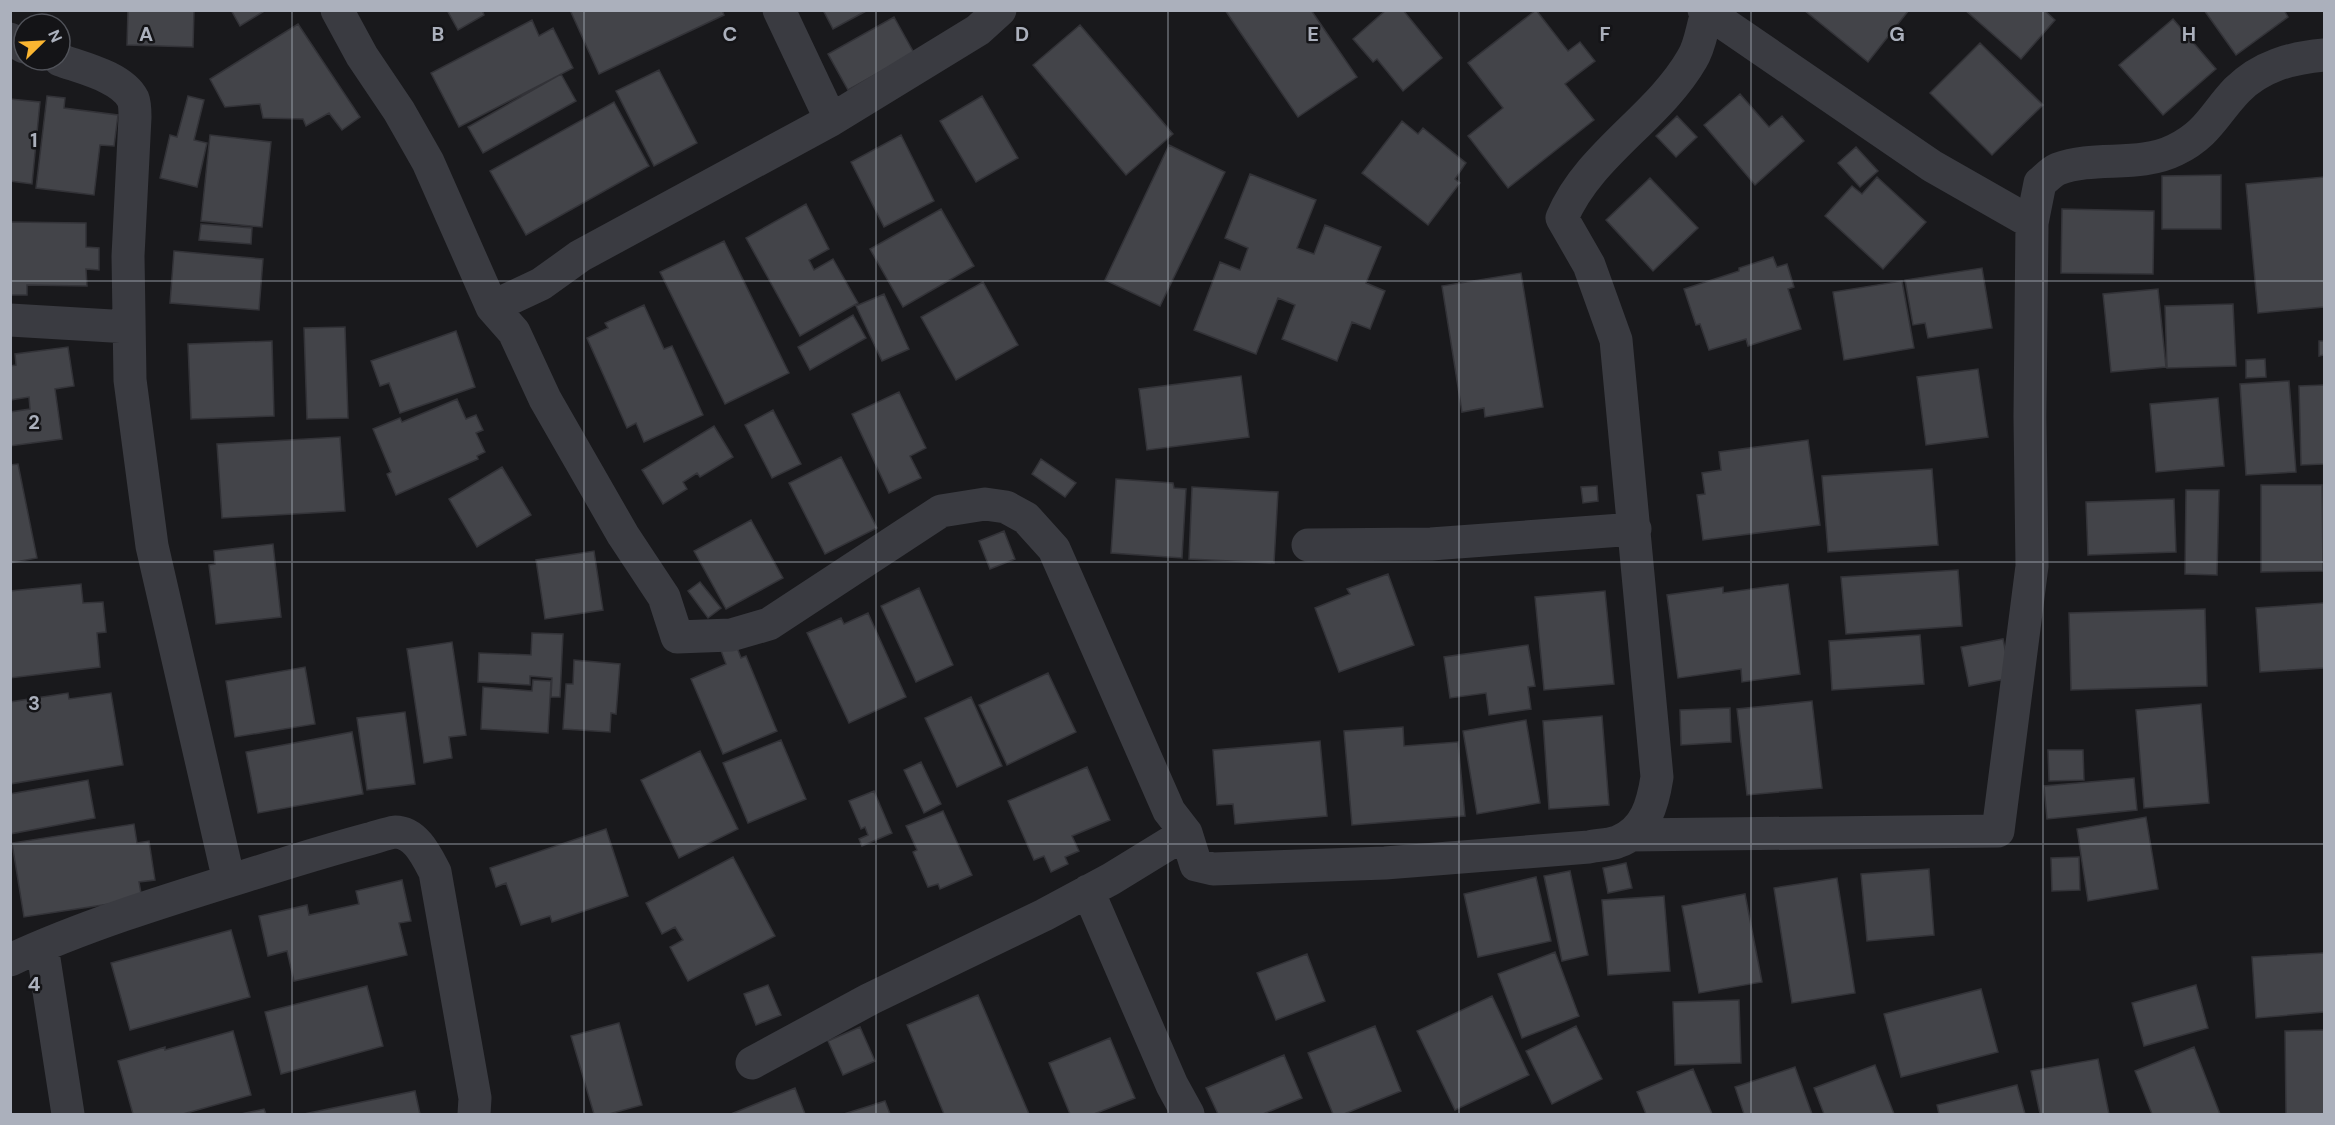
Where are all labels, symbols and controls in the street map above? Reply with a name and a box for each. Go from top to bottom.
north arrow [12,12,72,72]
text: A [139,21,153,47]
text: B [432,21,444,47]
text: C [723,21,737,47]
text: D [1015,21,1029,47]
text: E [1307,21,1319,47]
text: F [1599,21,1611,47]
text: G [1889,21,1905,47]
text: H [2182,21,2196,47]
text: N [43,27,67,46]
text: 1 [30,127,38,153]
text: 2 [28,409,40,435]
text: 3 [28,690,40,716]
text: 4 [28,971,41,997]

